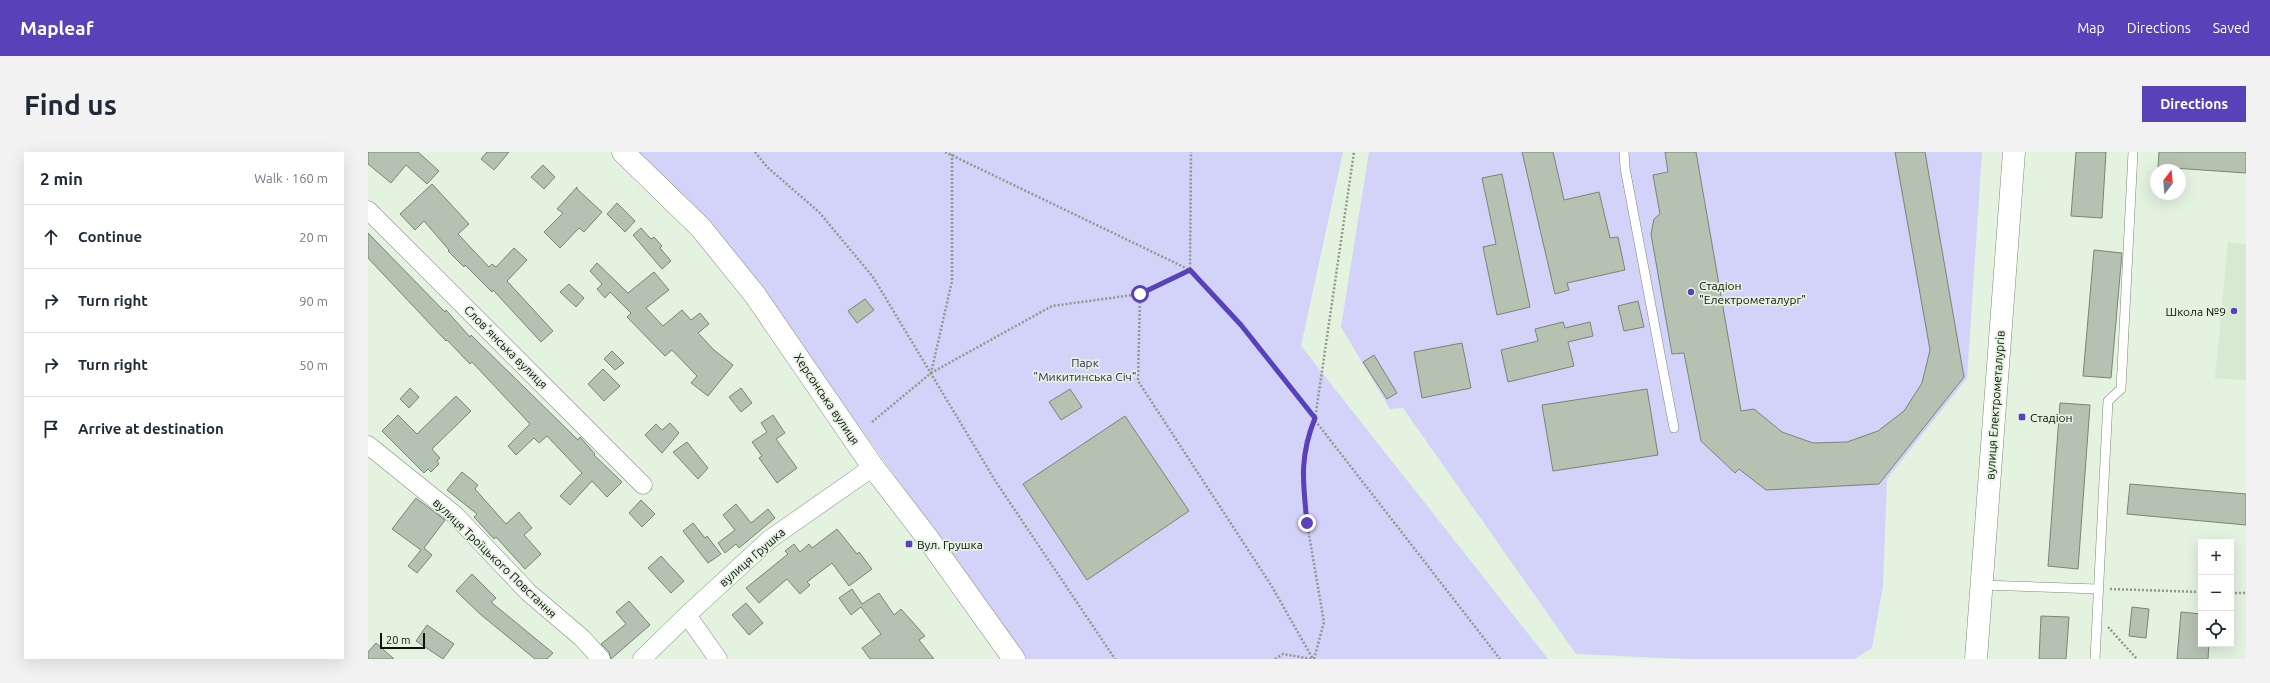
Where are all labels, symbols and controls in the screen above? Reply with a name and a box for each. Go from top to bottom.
text: Mapleaf [20,17,93,39]
text: Map [2077,20,2105,36]
text: Directions [2127,20,2191,36]
text: Saved [2213,20,2250,36]
button: Directions [2142,86,2246,122]
text: Find us [24,89,117,120]
north arrow [2150,164,2186,200]
text: 2 min [40,169,83,188]
text: Walk · 160 m [254,171,328,185]
icon: ahead [40,226,62,248]
text: Continue [78,228,142,245]
text: 20 m [299,230,328,244]
place label: Стадіон "Електрометалург" [1699,279,1806,306]
route start [1131,285,1149,303]
marker: Стадіон "Електрометалург" [1686,287,1696,297]
icon: right [40,290,62,312]
text: Turn right [78,292,148,309]
text: 90 m [299,294,328,308]
street label: Словʼянська вулиця [462,303,550,391]
place label: Школа №9 [2165,305,2226,318]
marker: Школа №9 [2229,306,2239,316]
street label: вулиця Електрометалургів [1983,330,2007,480]
street label: Херсонська вулиця [792,351,862,447]
icon: right [40,354,62,376]
text: Turn right [78,356,148,373]
park label: Парк "Микитинська Січ" [1033,356,1137,383]
text: 50 m [299,358,328,372]
place label: Стадіон [2030,411,2073,424]
marker: Стадіон [2017,412,2027,422]
icon: arrive [40,418,62,440]
text: Arrive at destination [78,420,224,437]
street label: вулиця Троїцького Повстання [431,496,559,620]
route end [1298,514,1316,532]
street label: вулиця Грушка [717,525,787,589]
place label: Вул. Грушка [917,538,983,551]
marker: Вул. Грушка [904,539,914,549]
map controls [2198,539,2234,647]
button: + [2198,539,2234,575]
button: − [2198,575,2234,611]
button: locate [2198,611,2234,647]
scale bar [380,631,425,650]
text: 20 m [386,634,410,646]

